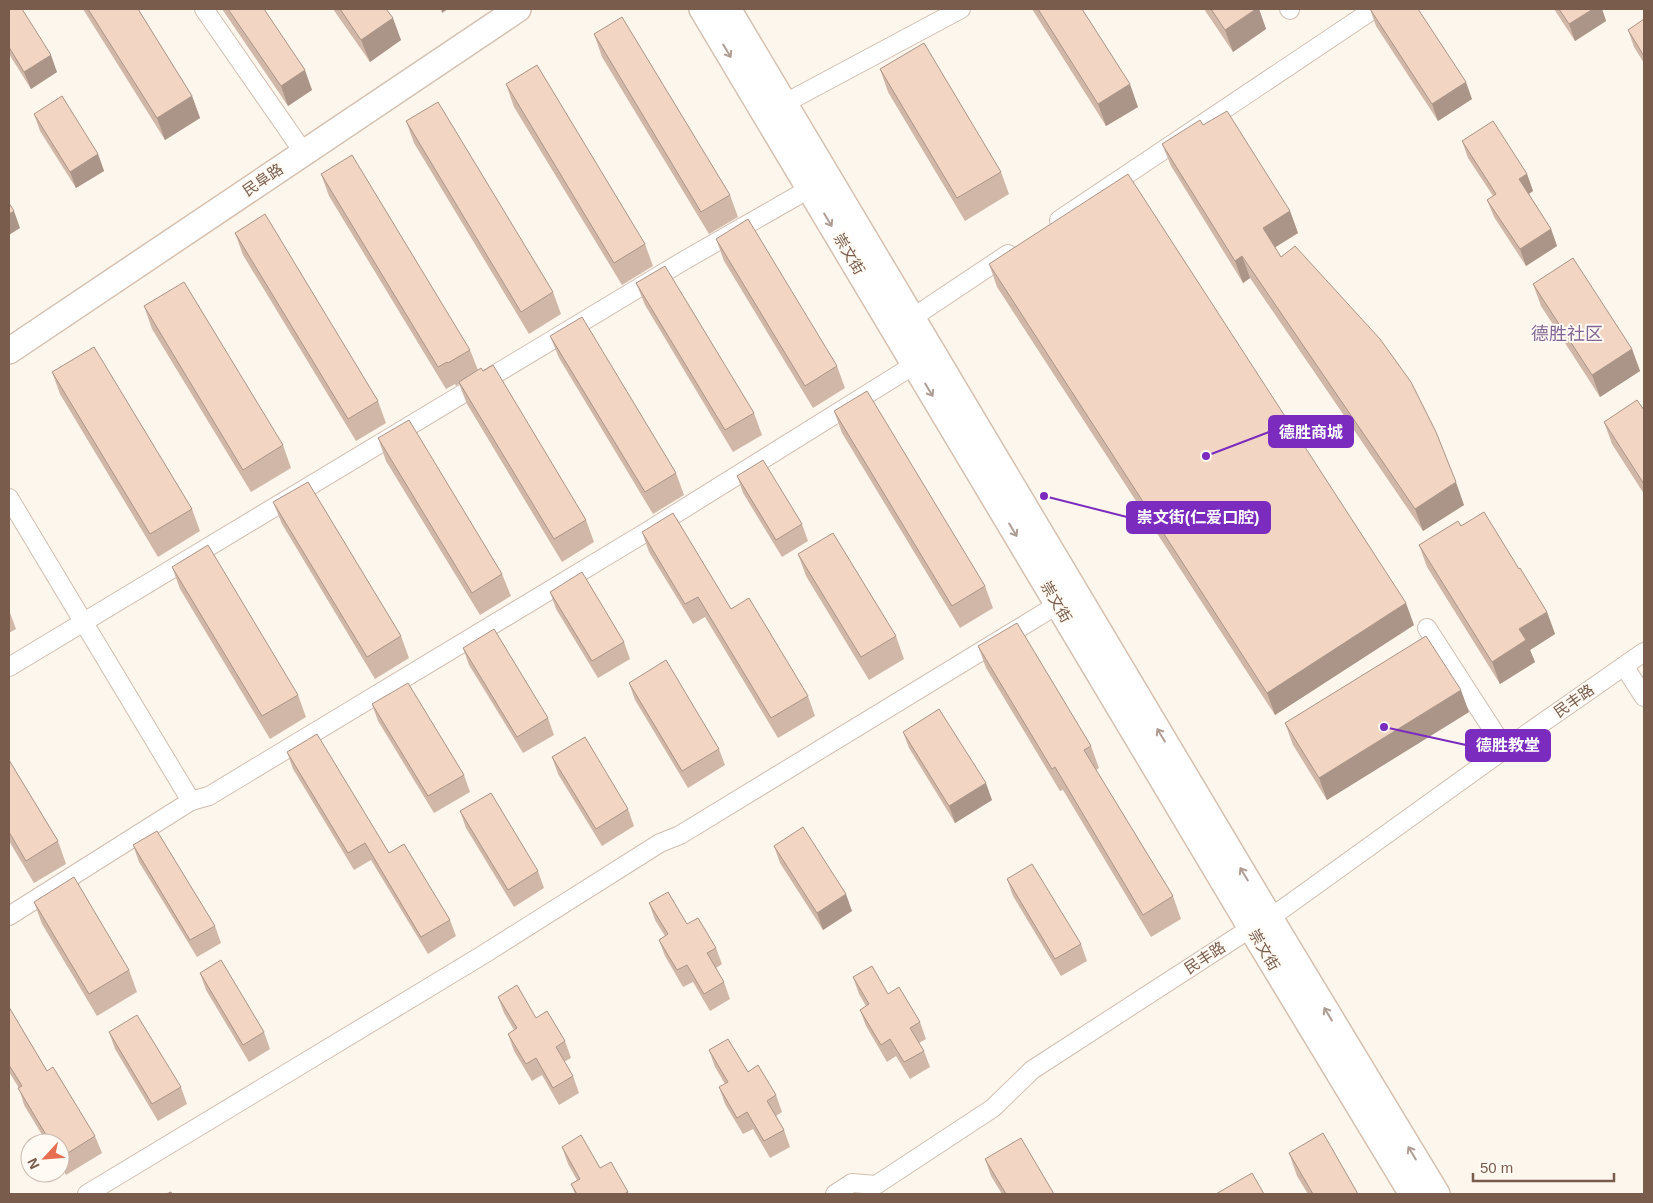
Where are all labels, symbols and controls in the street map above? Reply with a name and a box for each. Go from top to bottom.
one-way arrow [722,43,732,58]
street label: 民阜路 [239,160,286,199]
one-way arrow [824,213,834,227]
street label: 崇文街 [831,230,868,277]
district label: 德胜社区 [1531,324,1603,344]
one-way arrow [925,382,935,396]
callout: 德胜商城 [1269,416,1353,447]
text: 德胜商城 [1279,423,1343,441]
callout: 崇文街(仁爱口腔) [1127,502,1270,533]
text: 崇文街(仁爱口腔) [1137,509,1259,526]
one-way arrow [1008,522,1018,536]
street label: 崇文街 [1038,578,1075,625]
street label: 民丰路 [1550,681,1597,720]
one-way arrow [1155,728,1165,742]
callout: 德胜教堂 [1466,730,1550,761]
text: 德胜教堂 [1476,736,1540,754]
one-way arrow [1239,868,1249,882]
street label: 崇文街 [1246,926,1283,973]
street label: 民丰路 [1181,938,1228,977]
one-way arrow [1323,1007,1333,1021]
north arrow [20,1133,70,1183]
one-way arrow [1407,1146,1417,1160]
scale bar [1473,1150,1614,1182]
text: N [24,1156,43,1172]
text: 50 m [1480,1159,1513,1176]

